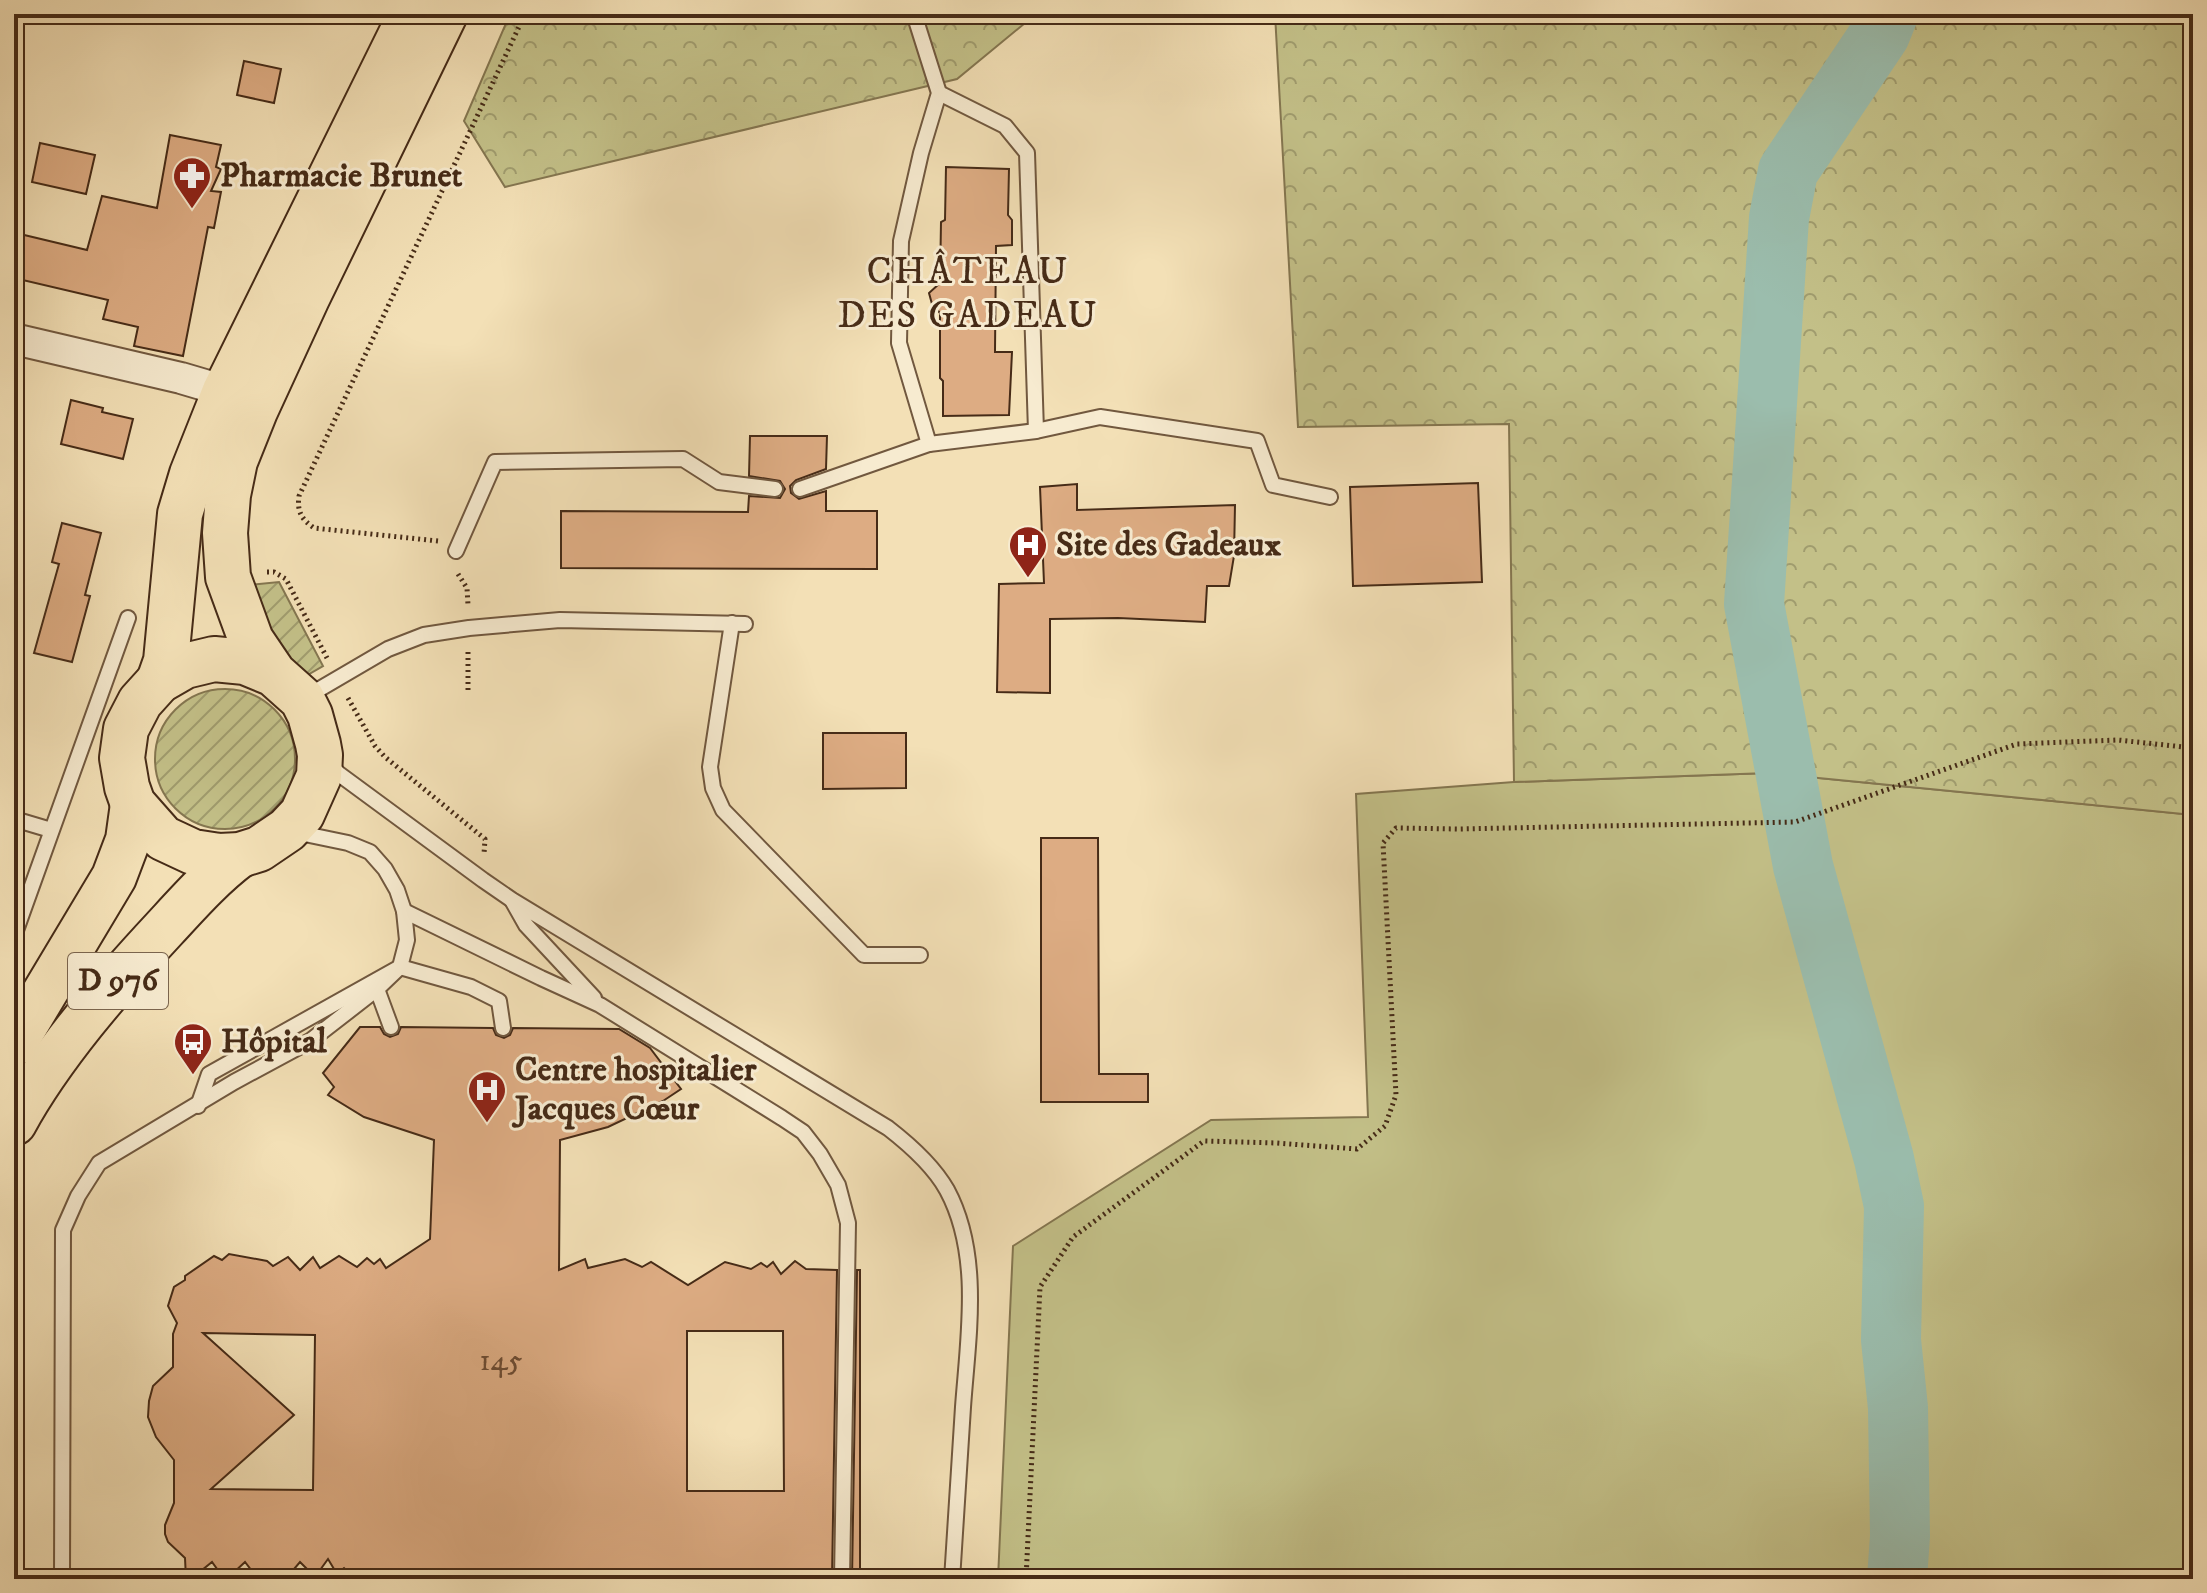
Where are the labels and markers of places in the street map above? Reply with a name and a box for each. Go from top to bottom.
pharmacy icon: Pharmacie Brunet [171,155,213,210]
place label: Pharmacie Brunet [220,155,463,197]
hospital icon: Site des Gadeaux [1007,524,1049,579]
place label: Site des Gadeaux [1056,524,1282,566]
bus stop icon: Hôpital [172,1021,214,1076]
place label: Hôpital [221,1021,328,1063]
place label: Centre hospitalier Jacques Cœur [511,1049,757,1130]
hospital icon: Centre hospitalier Jacques Cœur [466,1069,508,1124]

